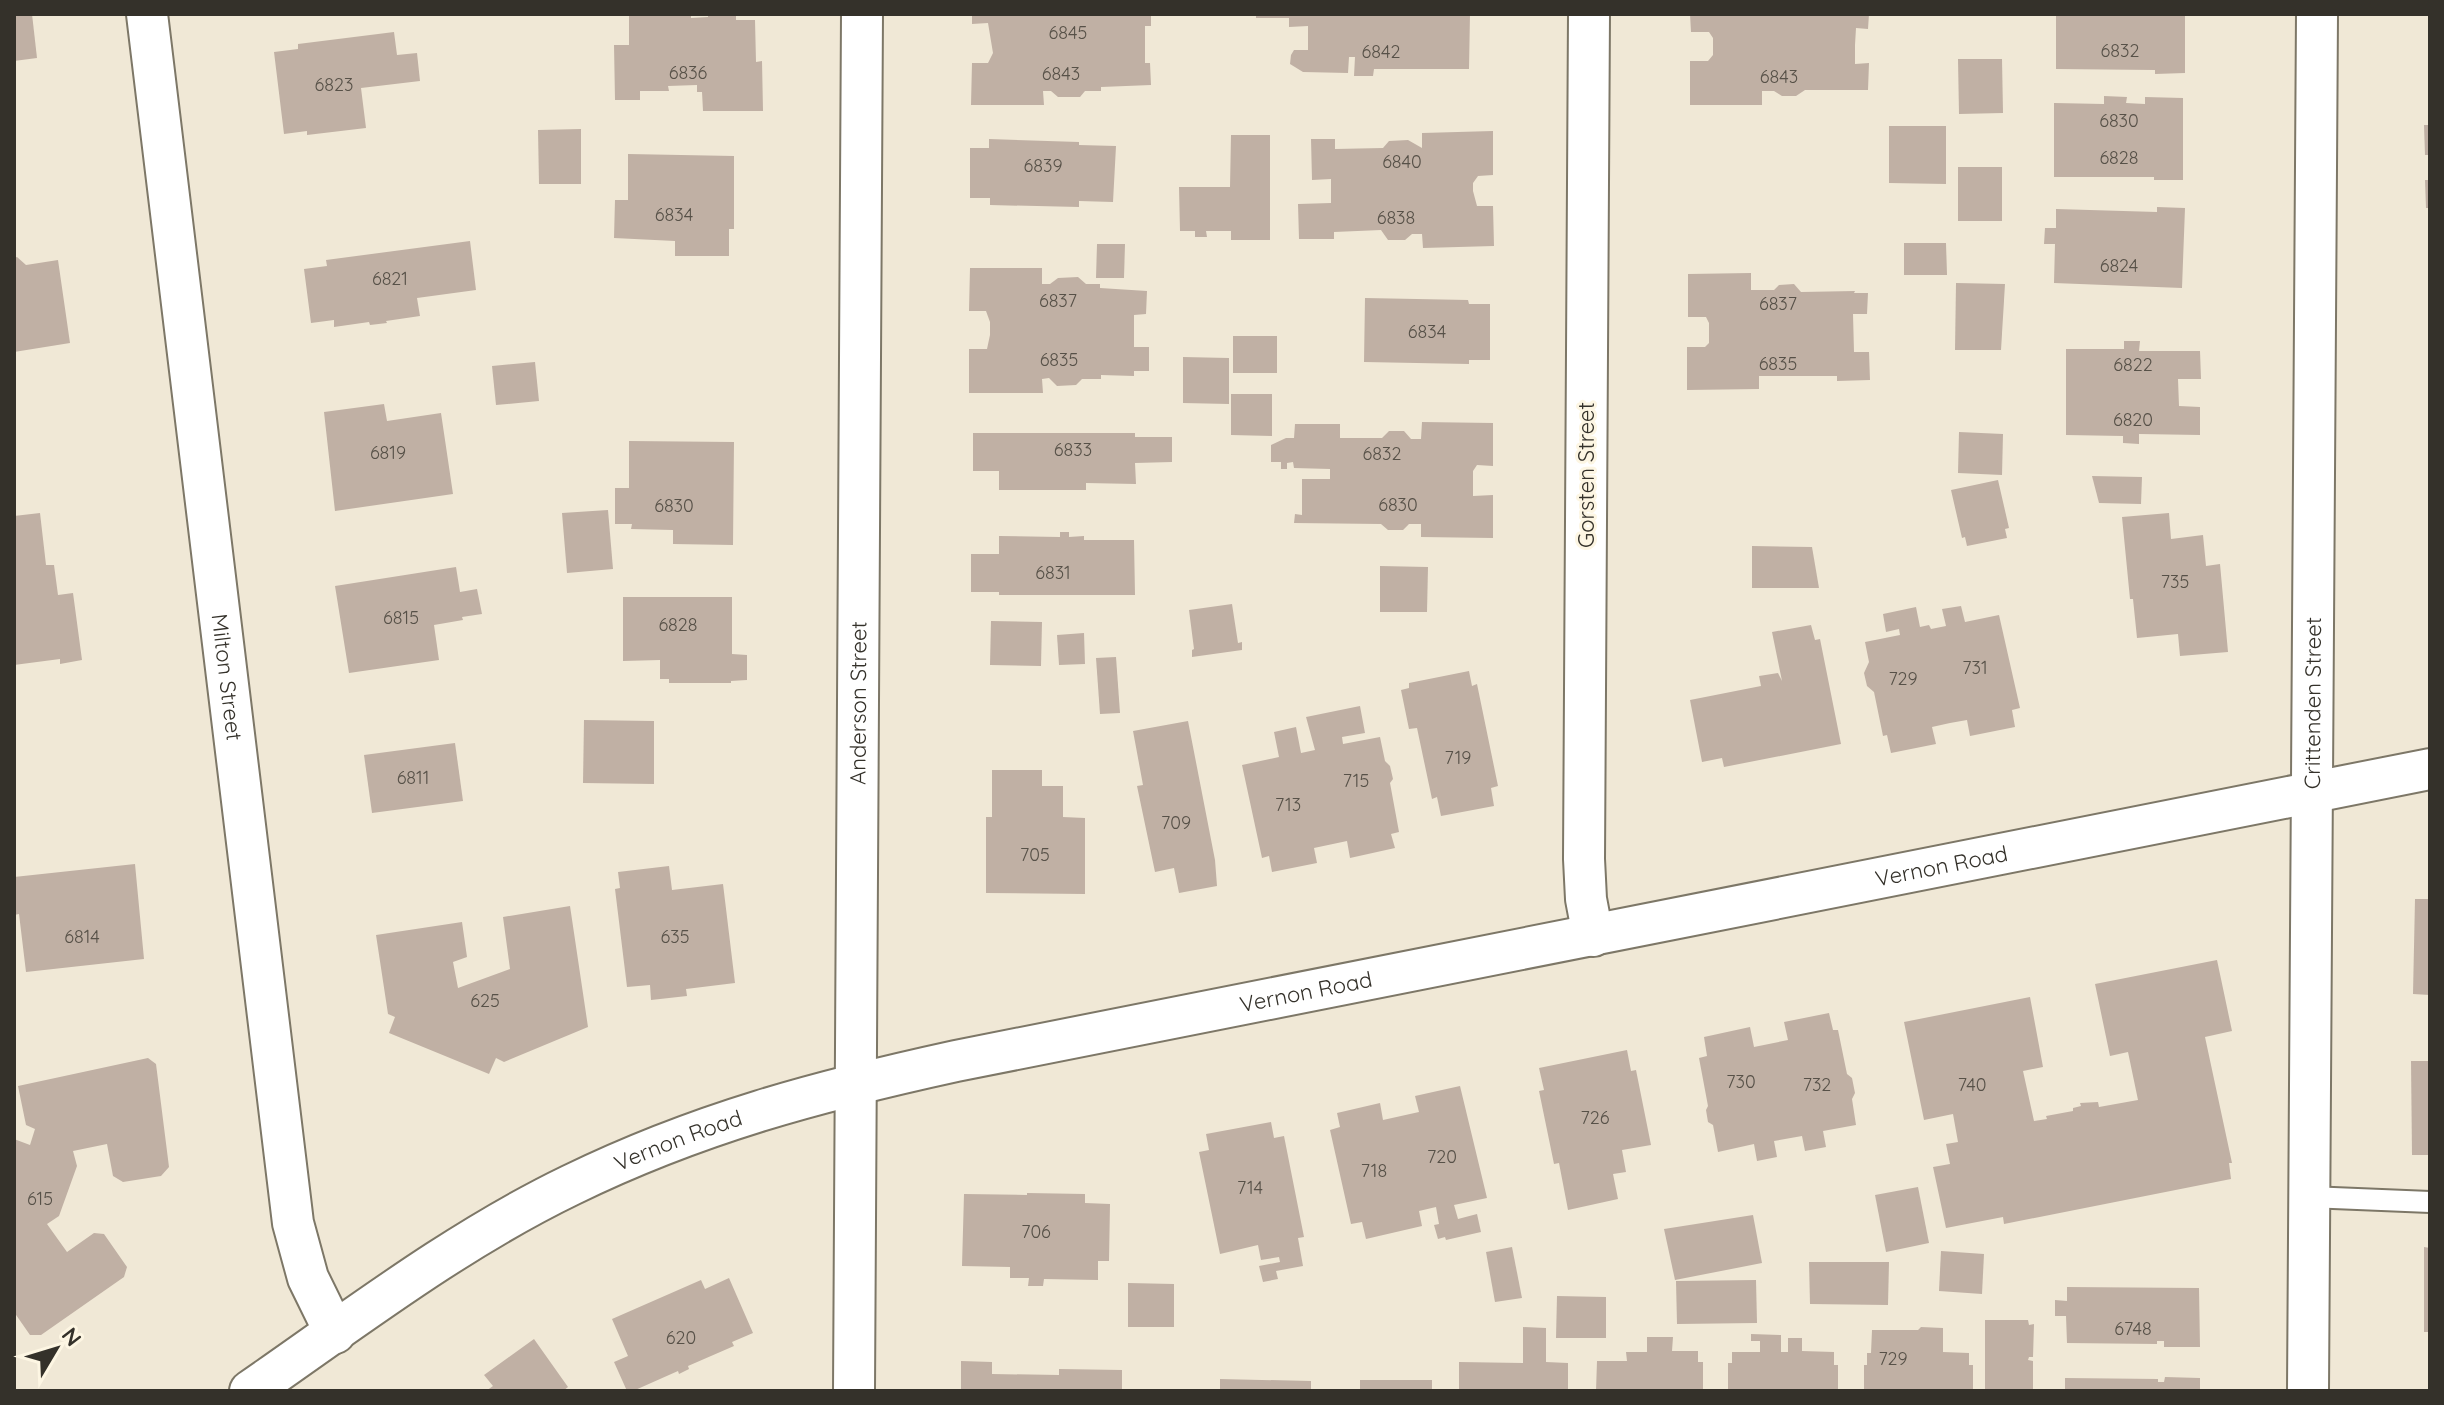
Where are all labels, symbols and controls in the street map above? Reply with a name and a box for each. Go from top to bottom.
house number: 6845 [1049,21,1087,44]
house number: 6832 [2101,39,2139,62]
house number: 6842 [1362,40,1400,63]
house number: 6836 [669,61,708,84]
house number: 6843 [1042,62,1080,85]
house number: 6843 [1760,65,1798,88]
house number: 6823 [315,73,353,96]
house number: 6830 [2099,109,2139,132]
house number: 6828 [2099,146,2139,169]
house number: 6840 [1382,150,1422,173]
house number: 6839 [1024,154,1062,177]
house number: 6834 [655,203,693,226]
house number: 6838 [1377,206,1415,229]
house number: 6824 [2100,254,2138,277]
house number: 6821 [372,267,408,290]
house number: 6837 [1039,289,1077,312]
house number: 6837 [1759,292,1797,315]
house number: 6834 [1408,320,1446,343]
house number: 6835 [1040,348,1078,371]
house number: 6835 [1759,352,1797,375]
house number: 6822 [2113,353,2153,376]
street label: Gorsten Street [1572,402,1600,548]
house number: 6820 [2113,408,2153,431]
house number: 6833 [1054,438,1092,461]
house number: 6819 [370,441,406,464]
house number: 6832 [1363,442,1401,465]
house number: 6830 [1378,493,1418,516]
house number: 6830 [654,494,694,517]
house number: 6831 [1035,561,1071,584]
house number: 735 [2161,570,2189,593]
house number: 6815 [383,606,419,629]
street label: Milton Street [206,612,249,742]
house number: 6828 [658,613,698,636]
street label: Crittenden Street [2298,617,2327,789]
street label: Anderson Street [844,621,872,785]
house number: 731 [1962,656,1988,679]
house number: 729 [1888,667,1918,690]
house number: 719 [1445,746,1471,769]
house number: 6811 [397,766,429,789]
house number: 715 [1343,769,1369,792]
house number: 713 [1275,793,1301,816]
house number: 709 [1161,811,1191,834]
street label: Vernon Road [1873,839,2010,893]
house number: 705 [1020,843,1050,866]
house number: 6814 [64,925,100,948]
house number: 635 [661,925,689,948]
street label: Vernon Road [1237,965,1374,1018]
house number: 625 [470,989,500,1012]
house number: 730 [1726,1070,1756,1093]
house number: 732 [1803,1073,1831,1096]
house number: 740 [1958,1073,1986,1096]
street label: Vernon Road [610,1104,745,1177]
house number: 726 [1581,1106,1610,1129]
house number: 720 [1427,1145,1457,1168]
house number: 718 [1361,1159,1387,1182]
house number: 714 [1237,1176,1263,1199]
house number: 615 [27,1187,53,1210]
house number: 706 [1021,1220,1051,1243]
north arrow [16,1309,96,1389]
house number: 6748 [2114,1317,2152,1340]
text: N [56,1322,88,1352]
house number: 620 [666,1326,696,1349]
house number: 729 [1878,1347,1908,1370]

